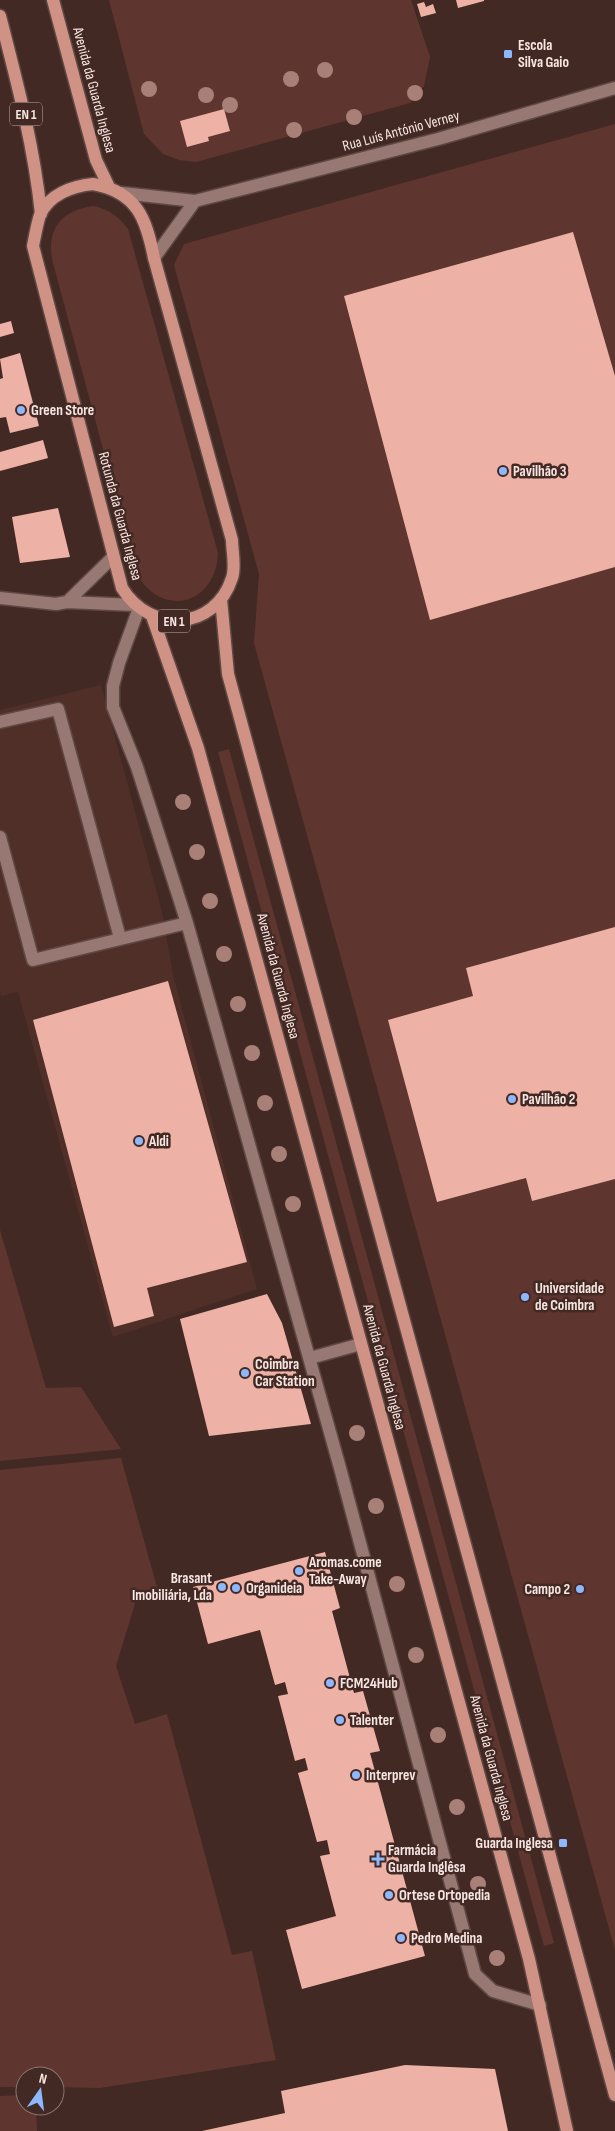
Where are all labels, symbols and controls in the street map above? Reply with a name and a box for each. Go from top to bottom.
street label: Avenida da Guarda Inglesa [68,24,120,155]
place label: Escola Silva Gaio [518,36,569,72]
marker: Escola Silva Gaio [502,48,514,60]
road number: EN 1 [10,102,42,126]
street label: Rua Luís António Verney [340,106,462,156]
place label: Green Store [31,401,94,420]
marker: Green Store [15,404,27,416]
street label: Rotunda da Guarda Inglesa [94,450,146,583]
place label: Pavilhão 3 [513,462,567,481]
marker: Pavilhão 3 [497,465,509,477]
road number: EN 1 [158,610,190,632]
street label: Avenida da Guarda Inglesa [252,910,304,1041]
place label: Pavilhão 2 [522,1090,575,1109]
marker: Pavilhão 2 [506,1093,518,1105]
place label: Aldi [148,1132,169,1151]
marker: Aldi [133,1135,145,1147]
place label: Universidade de Coimbra [535,1279,604,1315]
marker: Universidade de Coimbra [519,1291,531,1303]
street label: Avenida da Guarda Inglesa [358,1301,410,1432]
place label: Coimbra Car Station [255,1355,315,1391]
marker: Coimbra Car Station [239,1367,251,1379]
place label: Aromas.come Take-Away [308,1553,382,1589]
marker: Aromas.come Take-Away [293,1565,305,1577]
place label: Brasant Imobiliária, Lda [132,1569,212,1605]
place label: Organideia [246,1579,302,1598]
place label: Campo 2 [524,1580,570,1599]
marker: Brasant Imobiliária, Lda [216,1581,228,1593]
marker: Organideia [230,1582,242,1594]
marker: Campo 2 [574,1583,586,1595]
place label: FCM24Hub [340,1674,398,1693]
marker: FCM24Hub [324,1677,336,1689]
street label: Avenida da Guarda Inglesa [465,1692,517,1823]
place label: Talenter [350,1711,394,1730]
marker: Talenter [334,1714,346,1726]
place label: Interprev [366,1766,416,1785]
marker: Interprev [350,1769,362,1781]
place label: Guarda Inglesa [475,1834,553,1853]
marker: Guarda Inglesa [557,1837,569,1849]
place label: Farmácia Guarda Inglêsa [388,1841,466,1877]
marker: Farmácia Guarda Inglêsa [372,1853,384,1865]
place label: Ortese Ortopedia [399,1886,490,1905]
marker: Ortese Ortopedia [383,1889,395,1901]
place label: Pedro Medina [411,1929,482,1948]
marker: Pedro Medina [395,1932,407,1944]
north arrow [15,2066,65,2116]
text: N [37,2070,49,2088]

